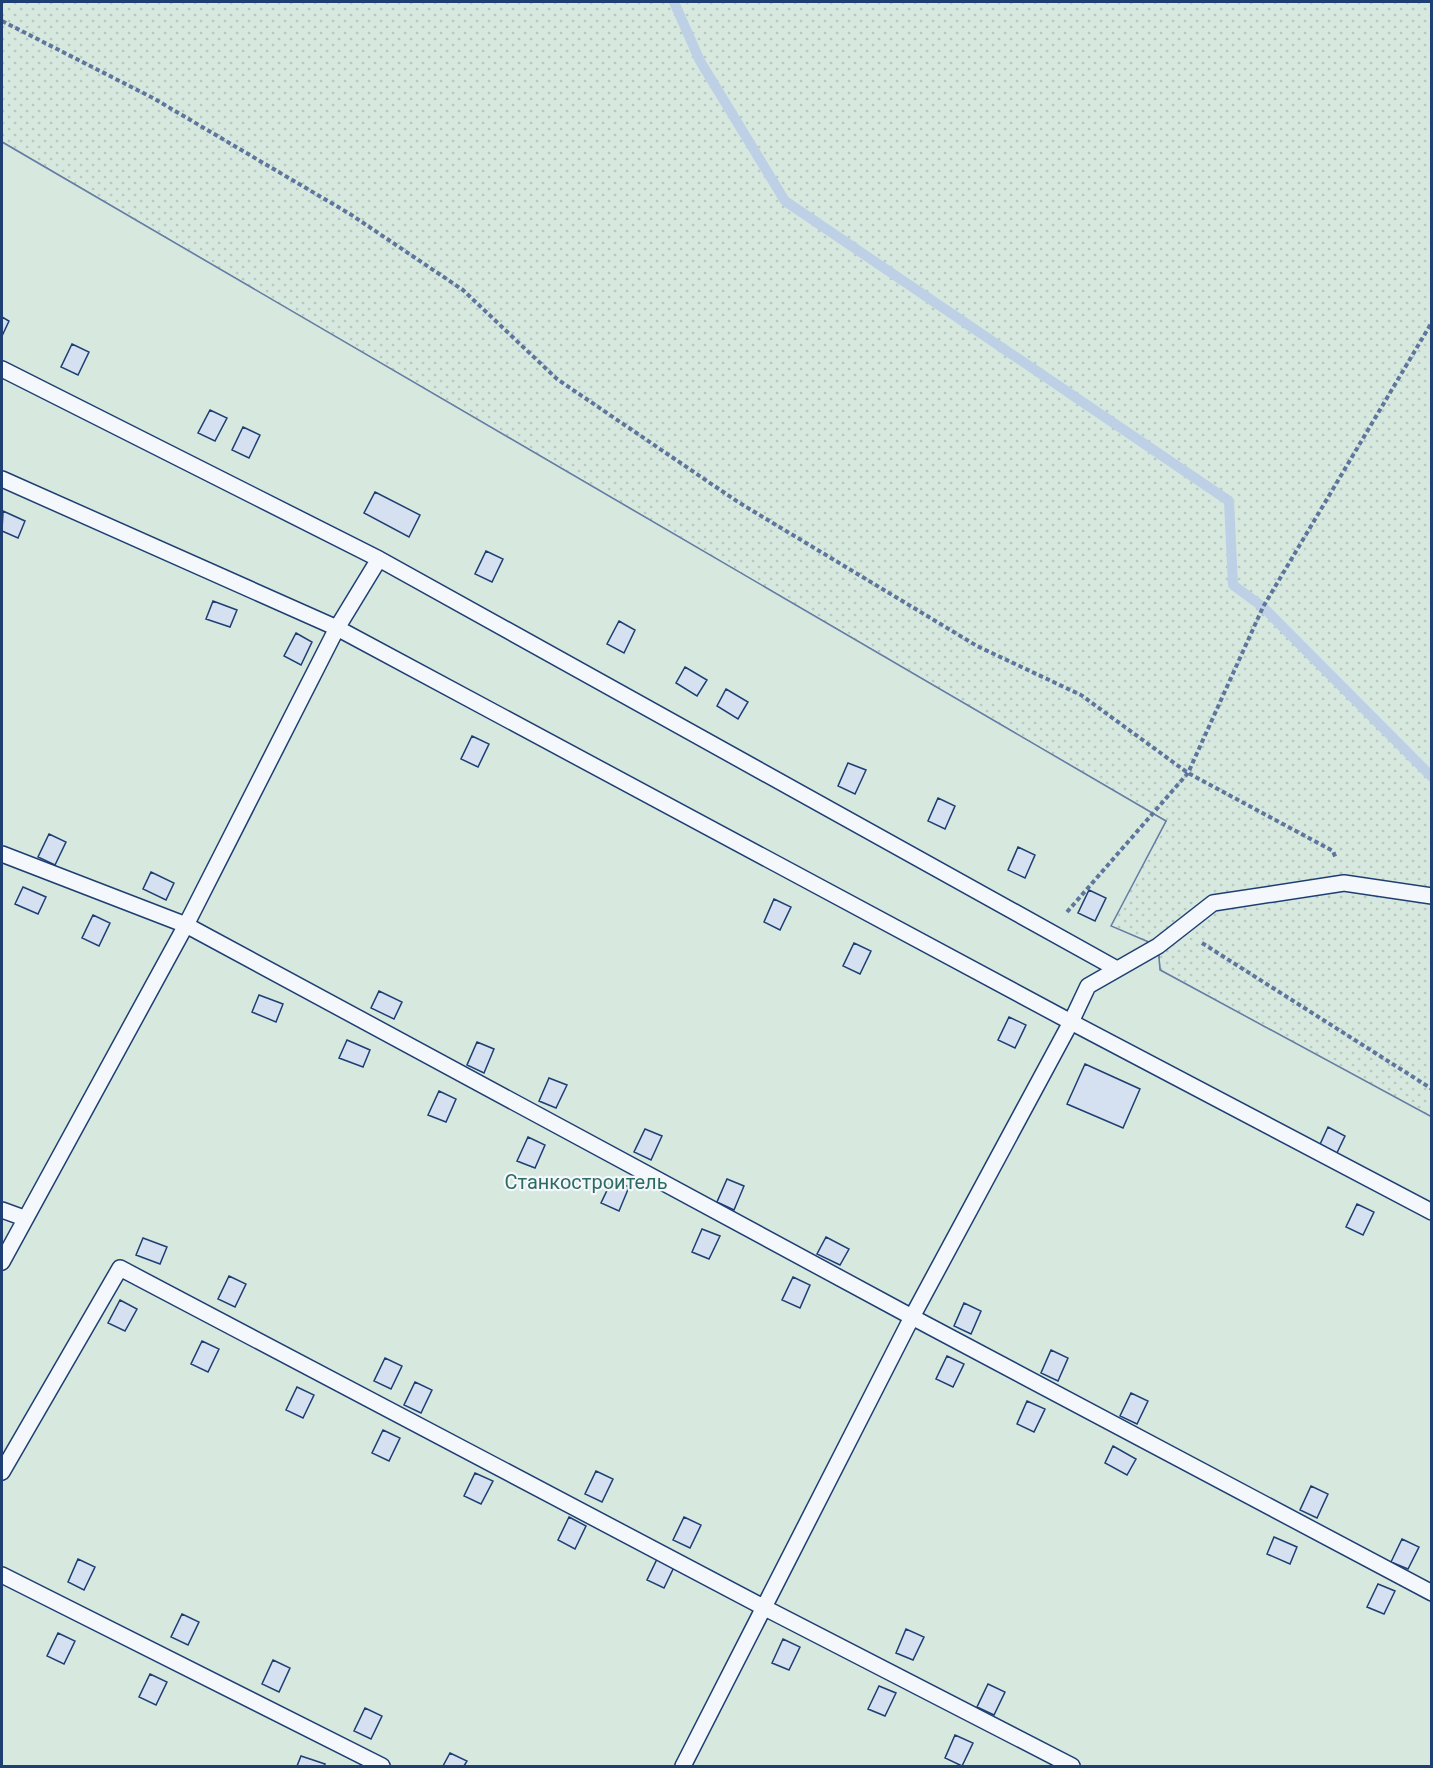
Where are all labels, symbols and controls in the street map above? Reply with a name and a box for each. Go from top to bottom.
park label: Станкостроитель [504,1170,668,1194]

